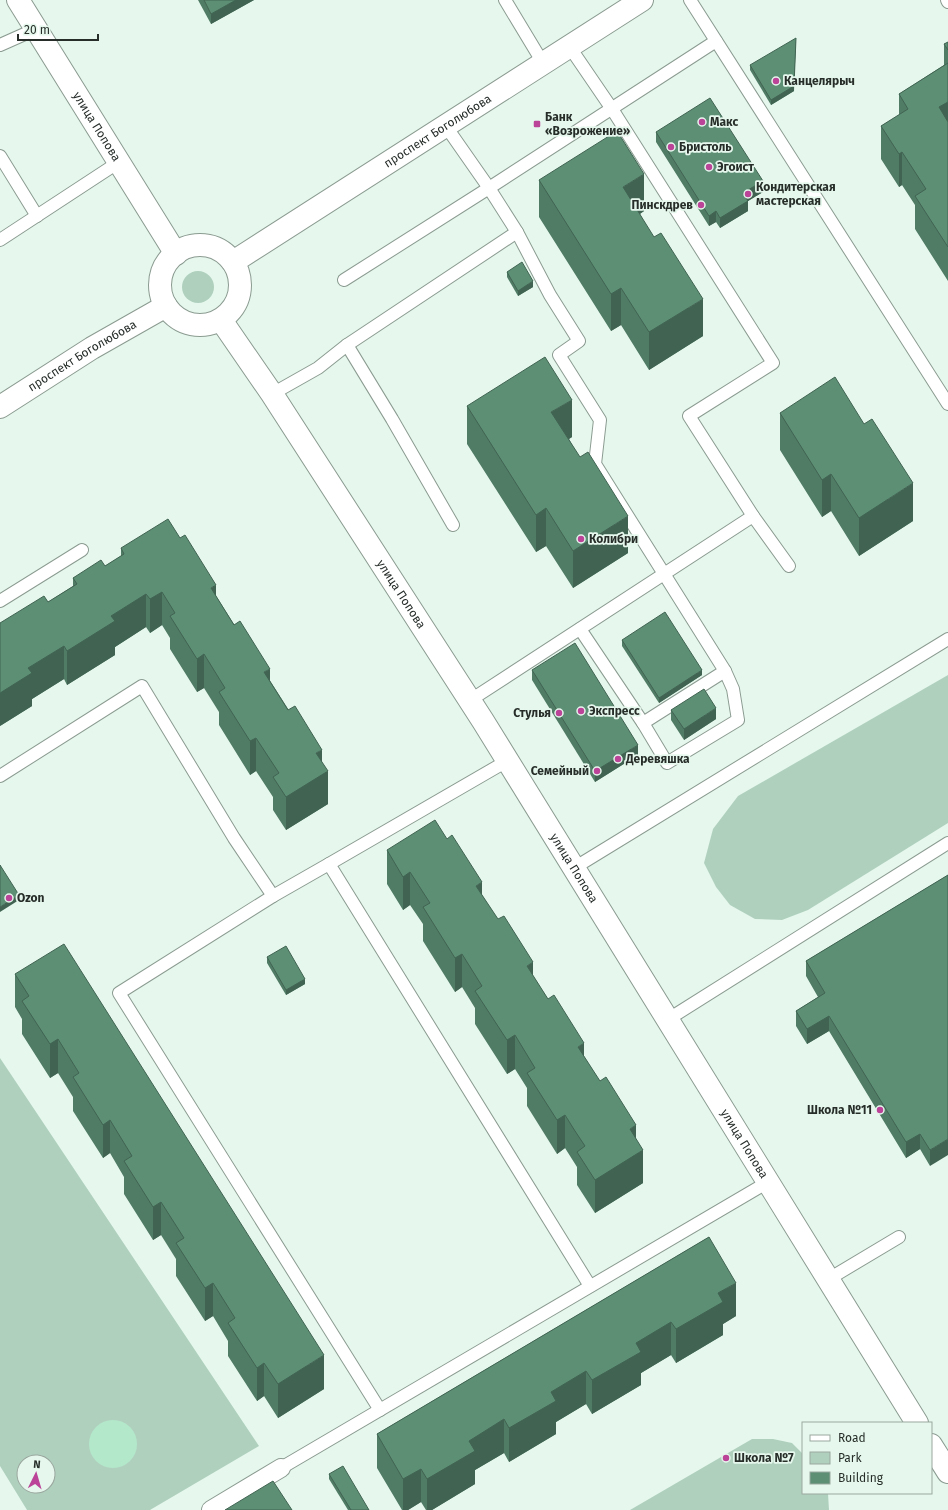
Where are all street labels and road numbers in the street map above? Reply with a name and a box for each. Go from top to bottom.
street label: улица Попова [70,89,124,164]
street label: проспект Боголюбова [381,91,494,170]
street label: проспект Боголюбова [25,317,139,394]
street label: улица Попова [374,557,428,631]
street label: улица Попова [547,831,601,905]
street label: улица Попова [718,1106,771,1181]

